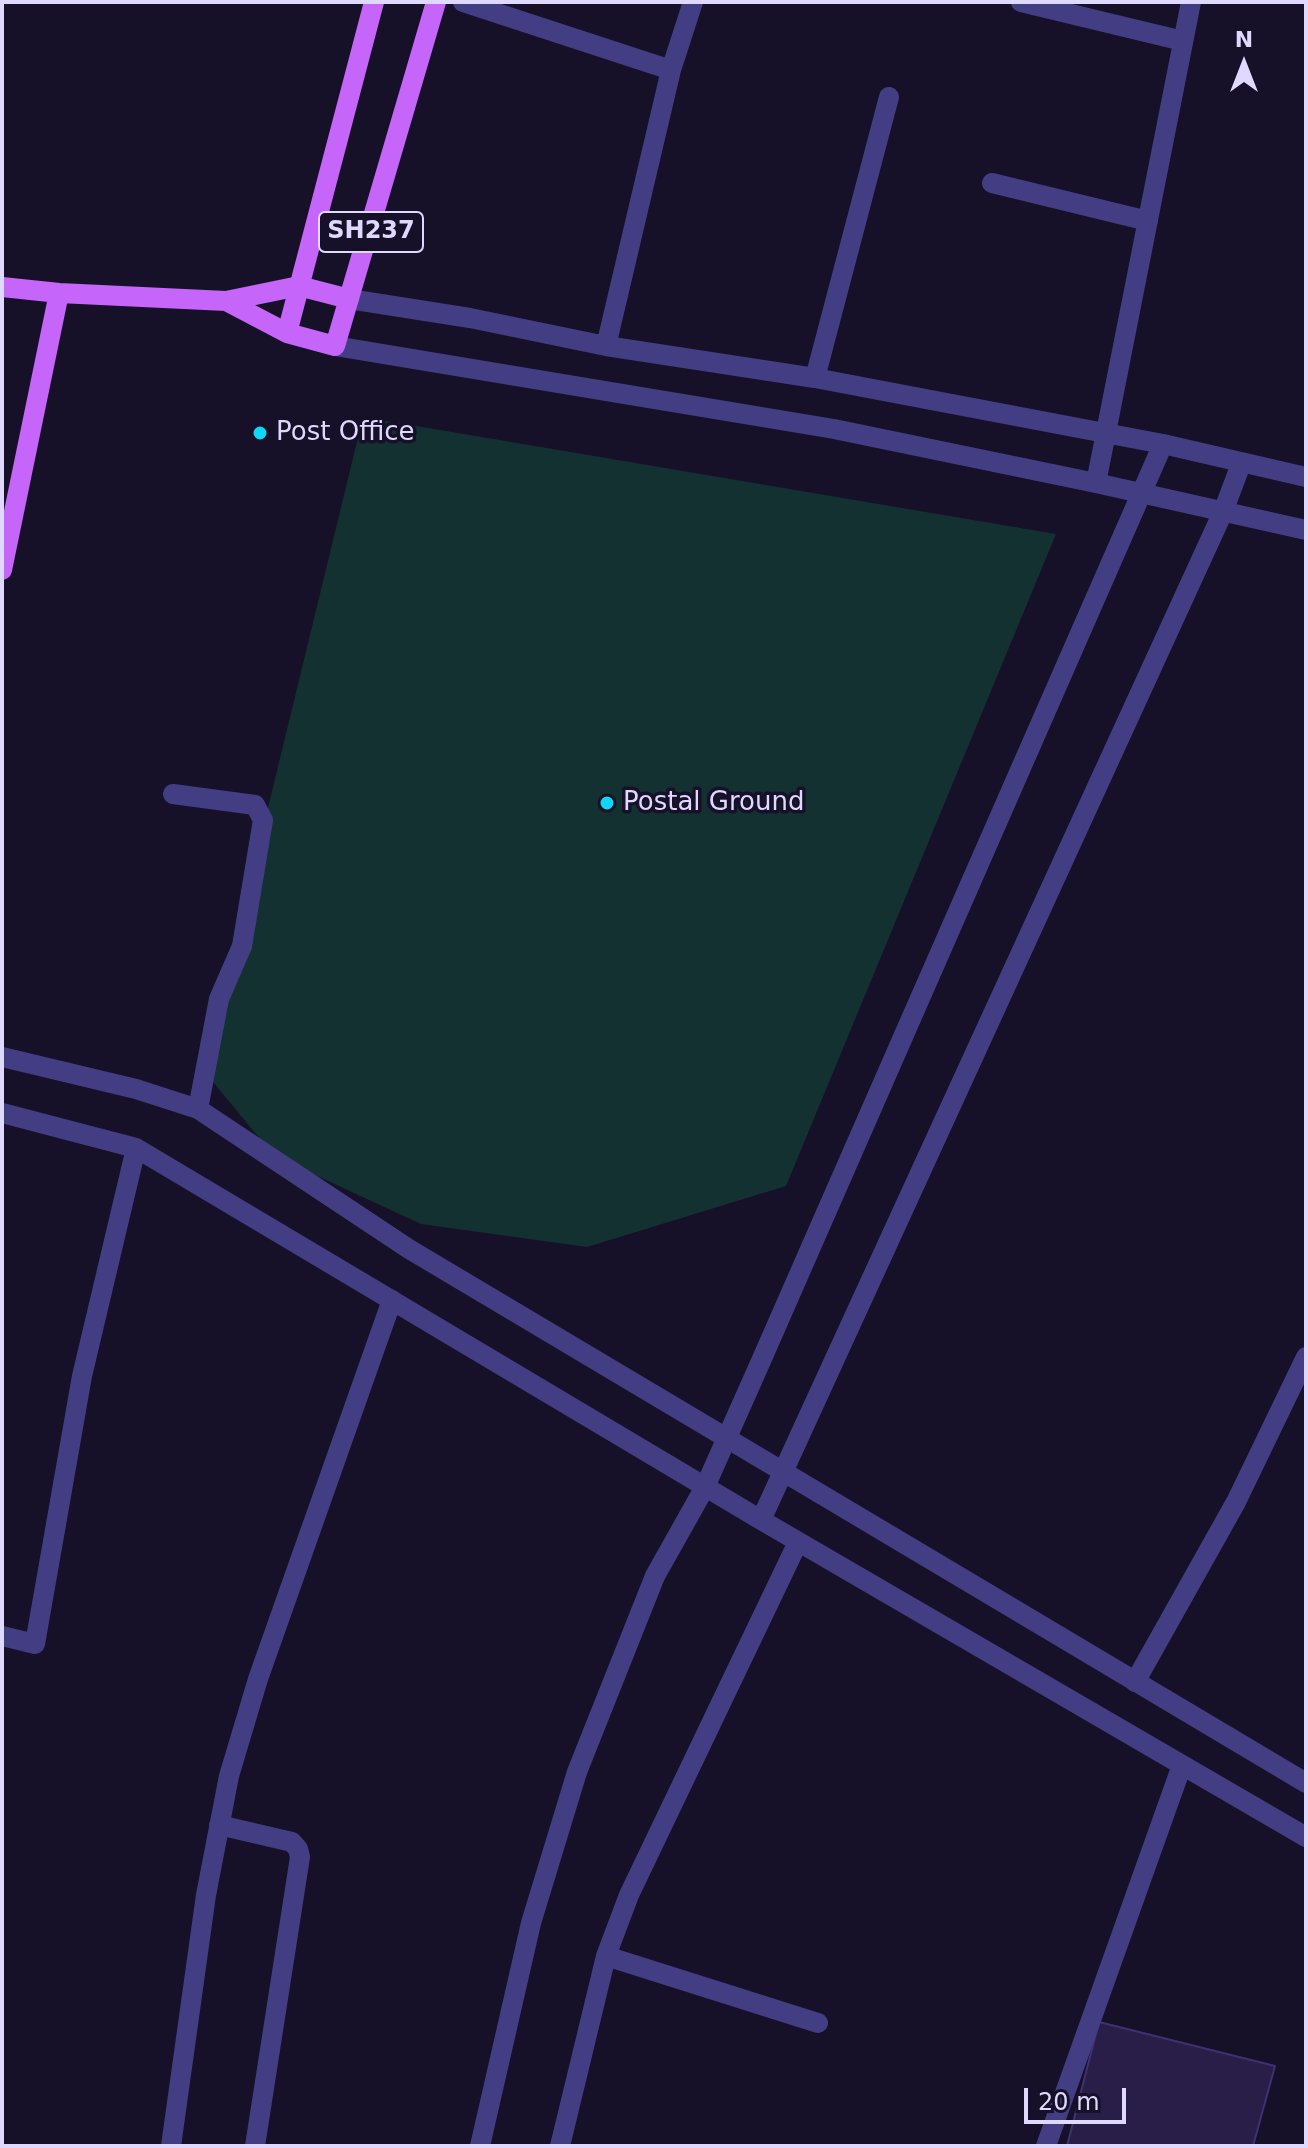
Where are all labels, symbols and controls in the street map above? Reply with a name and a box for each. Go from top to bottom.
north arrow [1204,24,1284,104]
text: N [1235,27,1253,52]
road number: SH237 [319,212,423,252]
place label: Post Office [276,417,415,449]
marker: Post Office [251,424,269,442]
place label: Postal Ground [623,787,804,819]
marker: Postal Ground [598,794,616,812]
scale bar [1028,2072,1130,2122]
text: 20 m [1038,2088,1100,2116]

